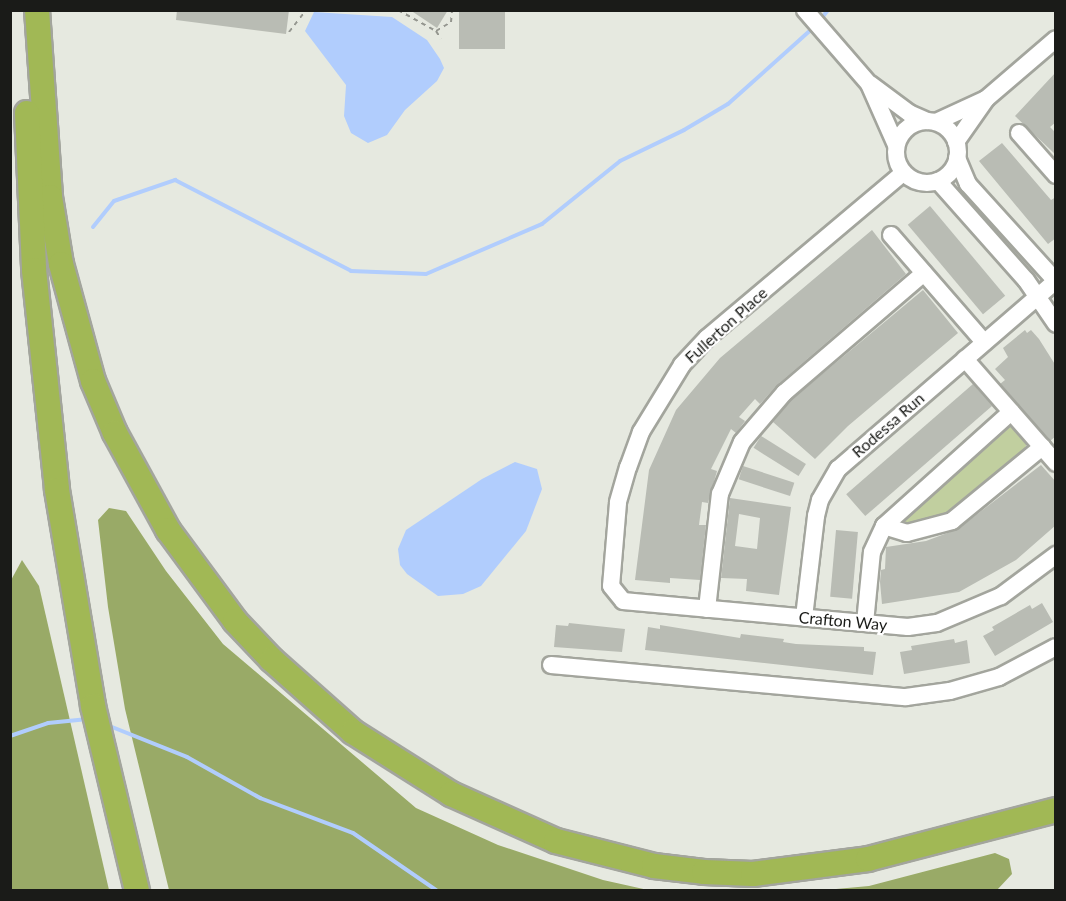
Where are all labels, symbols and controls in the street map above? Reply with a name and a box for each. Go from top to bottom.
street label: Fullerton Place [681,283,771,367]
street label: Rodessa Run [848,388,928,462]
street label: Crafton Way [798,608,888,634]

